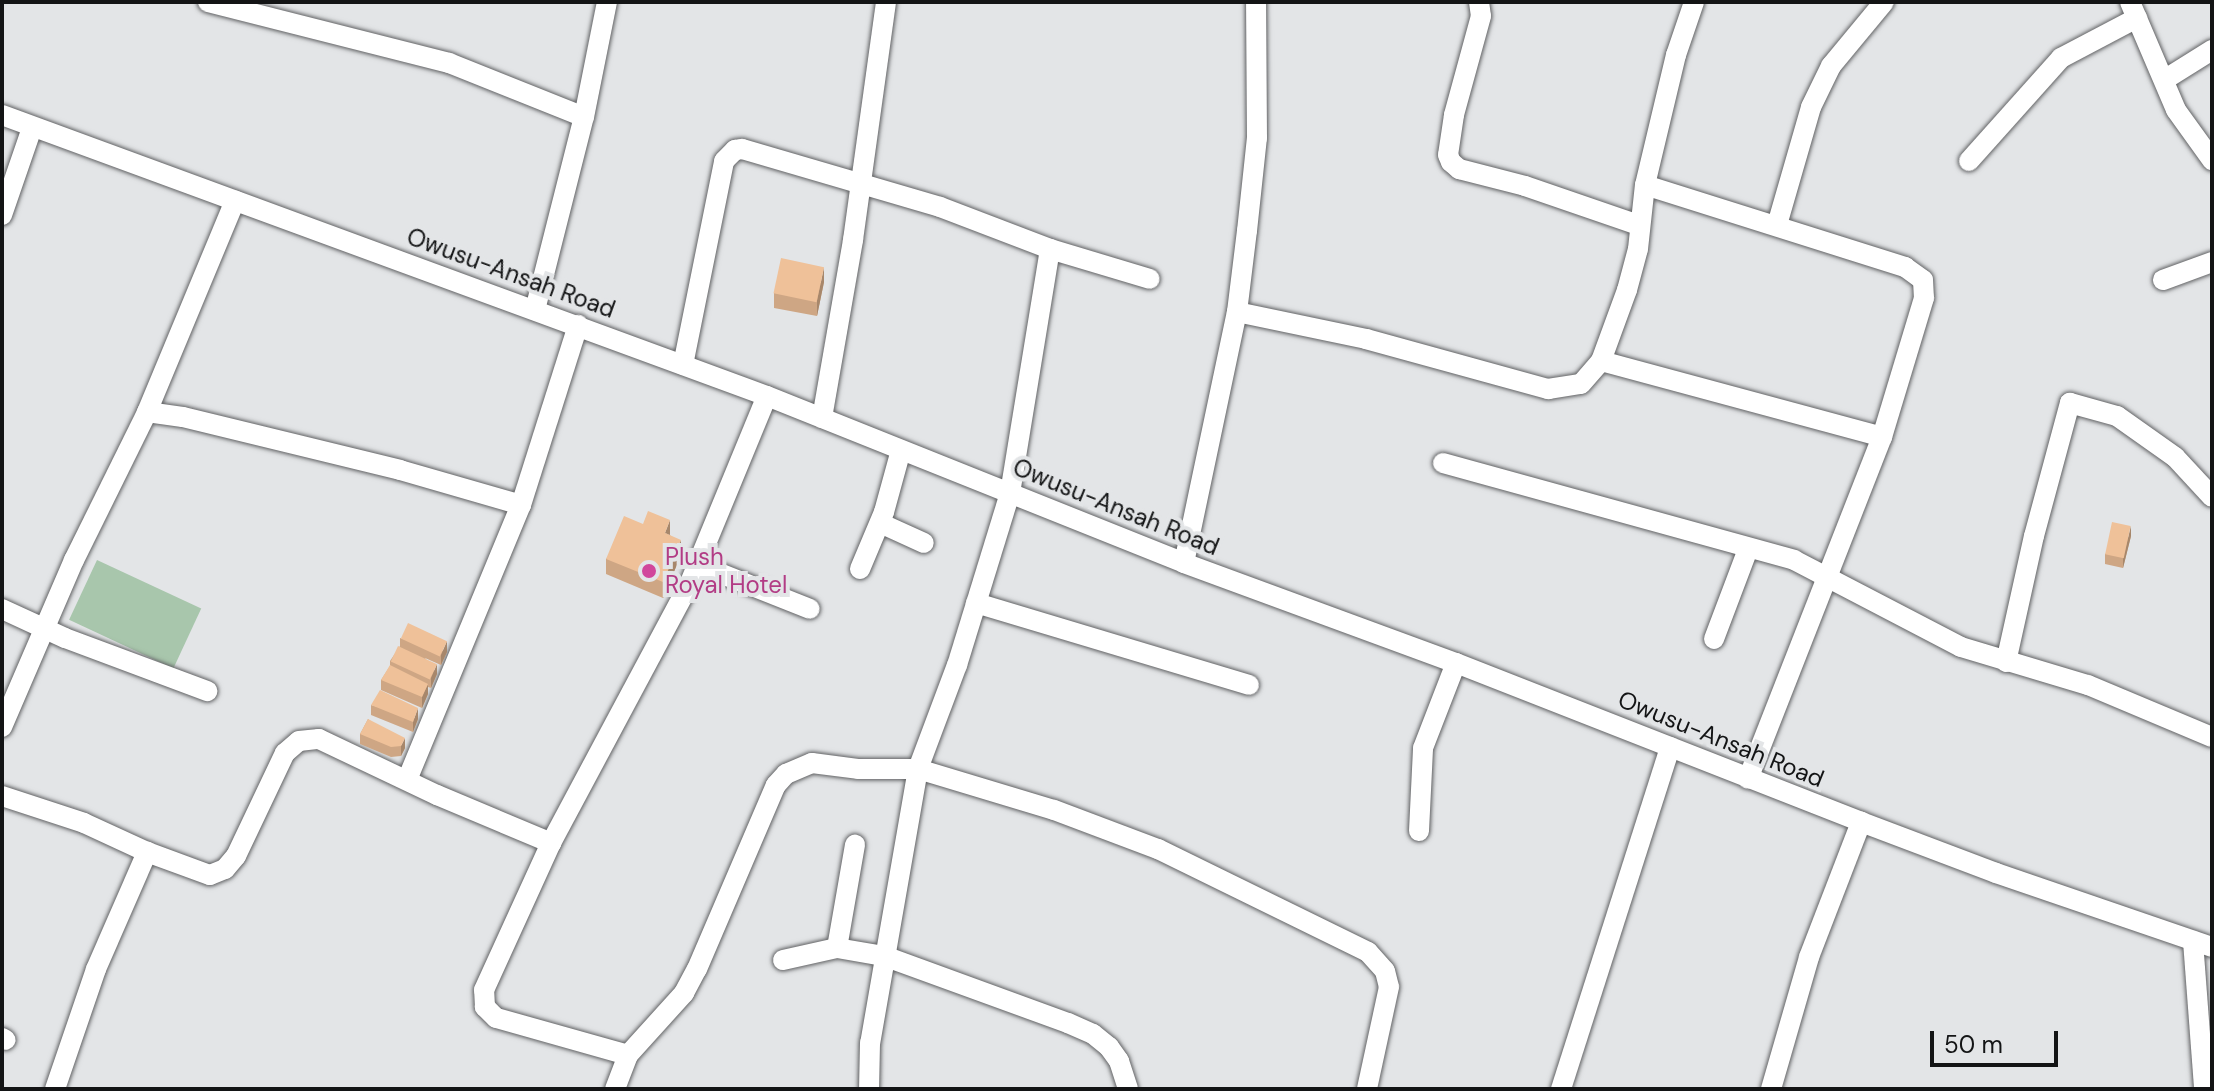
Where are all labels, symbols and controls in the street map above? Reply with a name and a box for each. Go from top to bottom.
street label: Owusu-Ansah Road [403,222,619,324]
street label: Owusu-Ansah Road [1009,453,1223,561]
place label: Plush Royal Hotel [665,543,787,599]
marker: Plush Royal Hotel [640,562,658,580]
street label: Owusu-Ansah Road [1614,685,1828,793]
scale bar [1934,1015,2062,1065]
text: 50 m [1944,1029,2003,1060]

